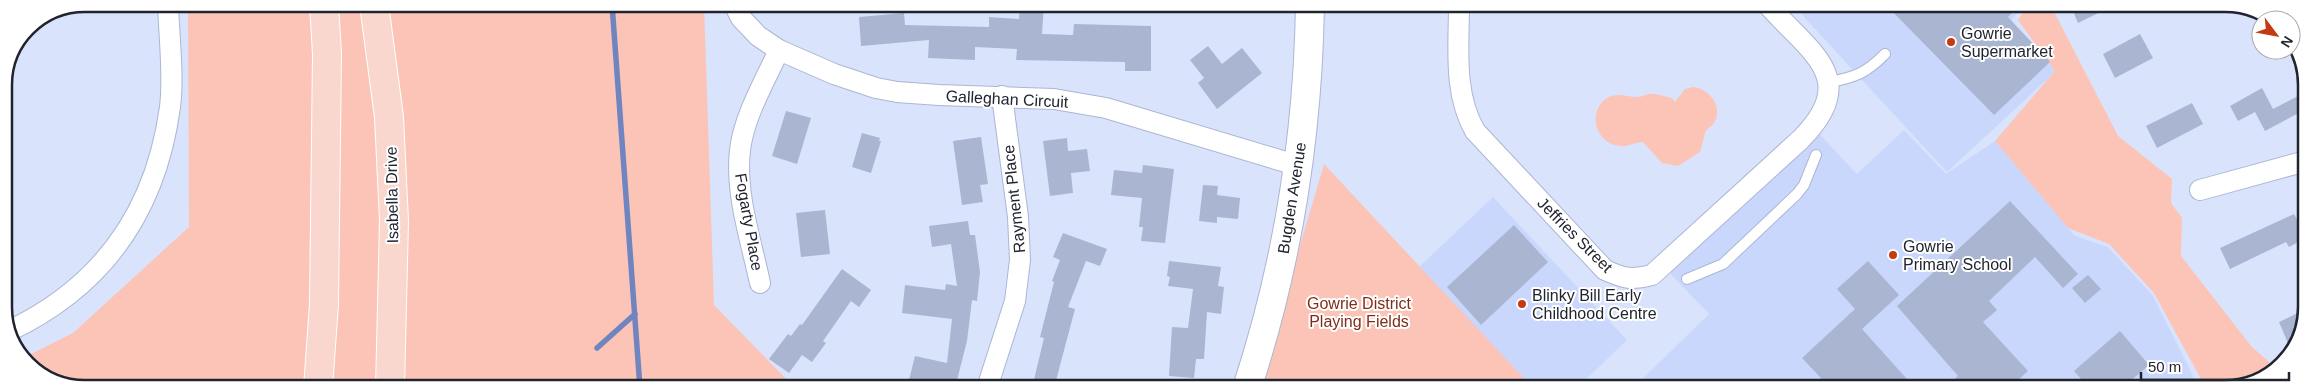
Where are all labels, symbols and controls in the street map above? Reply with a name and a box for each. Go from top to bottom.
north arrow [2251,10,2301,60]
place label: Gowrie Supermarket [1961,25,2053,60]
text: N [2278,33,2296,50]
marker: Gowrie Supermarket [1945,36,1957,48]
street label: Galleghan Circuit [945,87,1069,111]
street label: Bugden Avenue [1275,141,1309,255]
street label: Rayment Place [1000,144,1028,254]
street label: Isabella Drive [383,146,401,244]
street label: Fogarty Place [732,172,766,272]
street label: Jeffries Street [1534,194,1616,276]
place label: Gowrie Primary School [1903,238,2011,273]
marker: Gowrie Primary School [1887,249,1899,261]
place label: Blinky Bill Early Childhood Centre [1532,287,1657,322]
park label: Gowrie District Playing Fields [1307,295,1412,330]
marker: Blinky Bill Early Childhood Centre [1516,298,1528,310]
scale bar [2141,350,2288,382]
text: 50 m [2148,358,2181,375]

